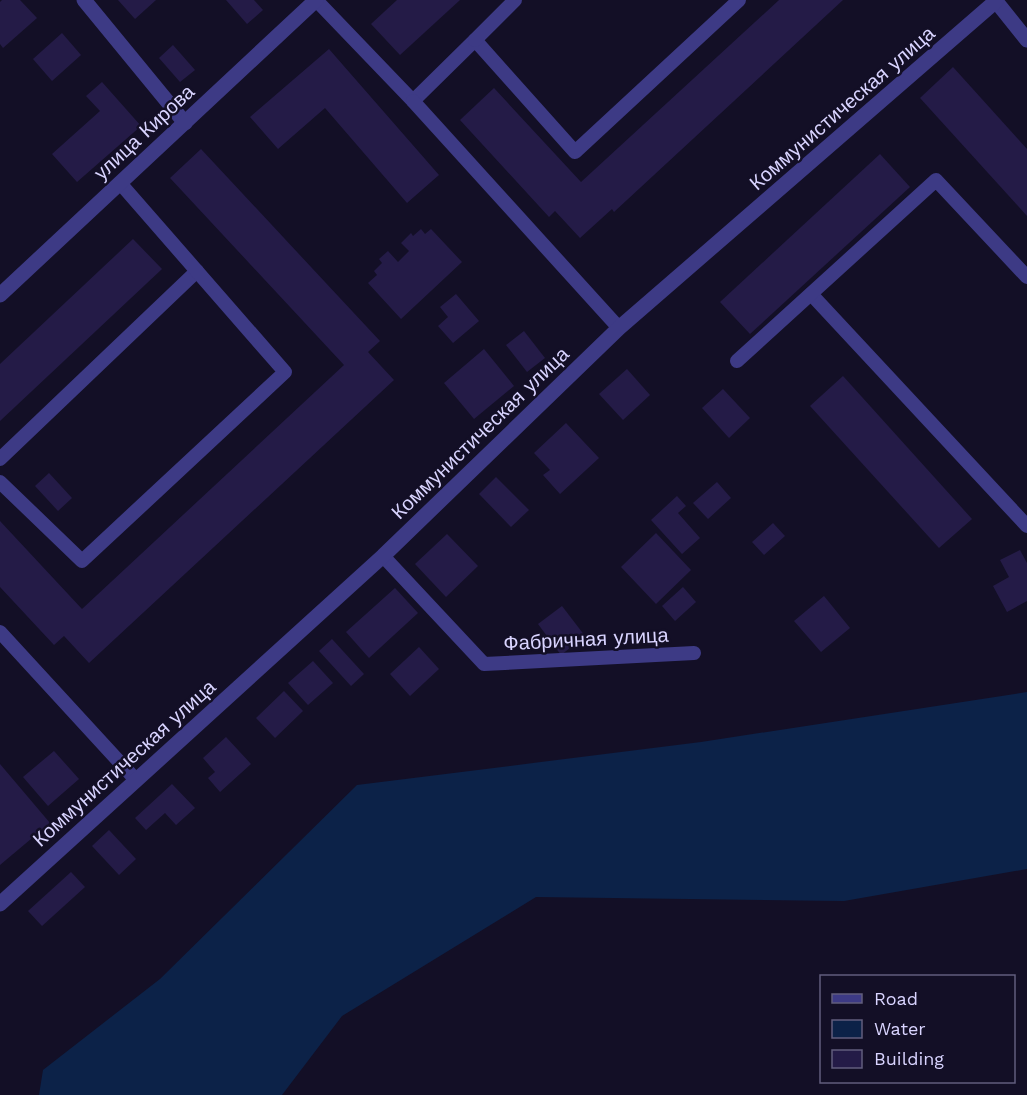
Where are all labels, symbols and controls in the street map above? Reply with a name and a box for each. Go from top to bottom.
street label: Коммунистическая улица [744,20,940,195]
street label: улица Кирова [89,79,200,185]
street label: Коммунистическая улица [386,341,574,524]
street label: Фабричная улица [503,623,670,655]
street label: Коммунистическая улица [28,674,221,851]
legend [820,975,1015,1083]
text: Road [874,988,918,1009]
text: Water [874,1018,926,1039]
text: Building [874,1048,944,1069]

